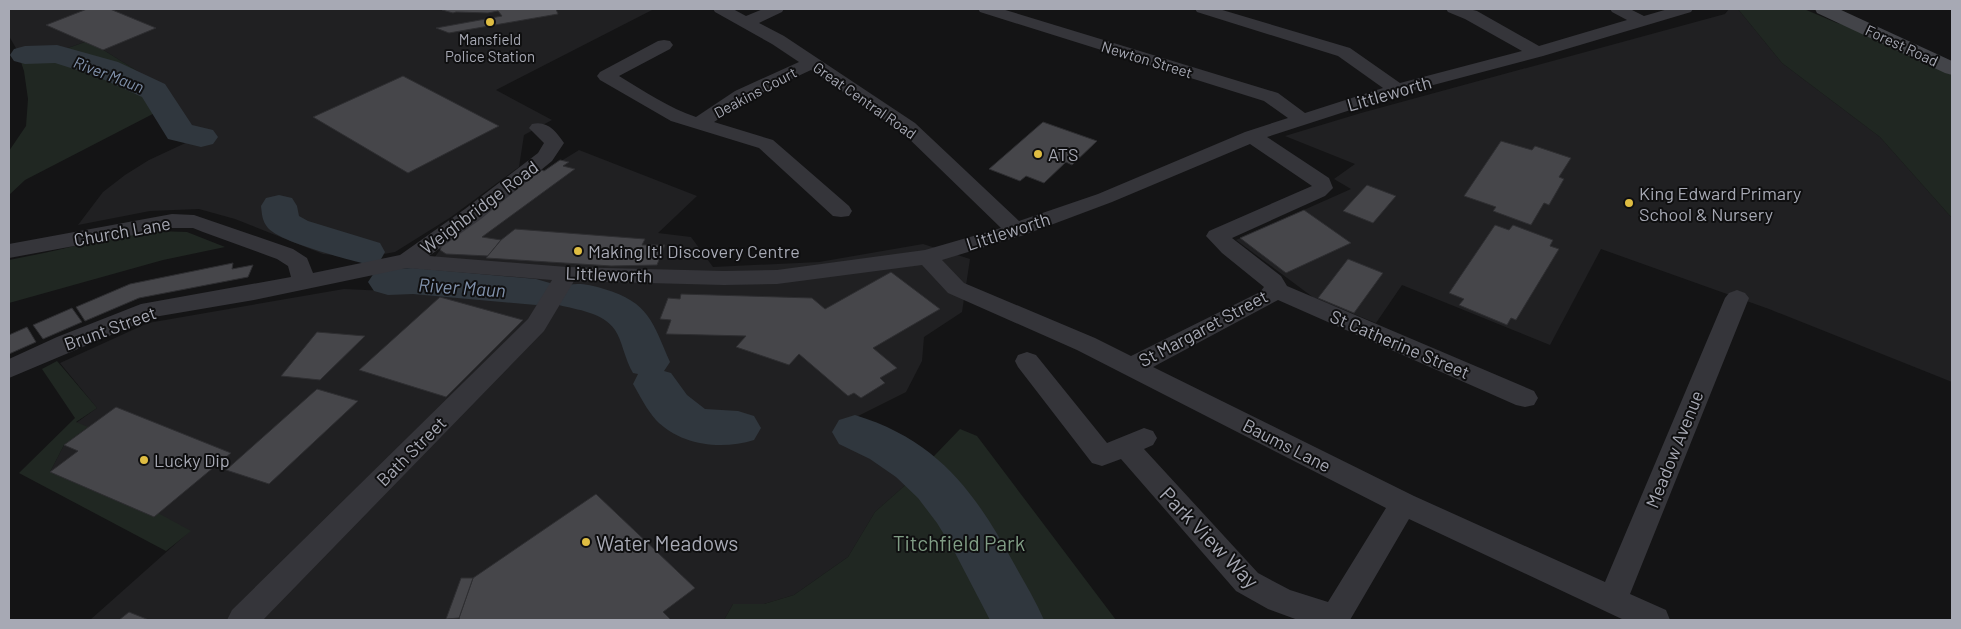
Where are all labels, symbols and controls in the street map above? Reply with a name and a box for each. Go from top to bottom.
marker: Mansfield Police Station [484,16,496,28]
street label: Forest Road [1863,20,1941,70]
place label: Mansfield Police Station [445,30,535,65]
street label: Newton Street [1099,37,1195,81]
water label: River Maun [71,52,147,96]
street label: Great Central Road [810,58,920,142]
street label: Deakins Court [711,63,799,121]
street label: Littleworth [1344,70,1434,116]
place label: ATS [1048,143,1078,165]
marker: ATS [1032,148,1044,160]
street label: Weighbridge Road [416,156,542,258]
place label: King Edward Primary School & Nursery [1639,182,1801,225]
marker: King Edward Primary School & Nursery [1623,197,1635,209]
street label: Littleworth [963,207,1053,255]
street label: Church Lane [72,212,172,250]
place label: Making It! Discovery Centre [588,240,800,262]
marker: Making It! Discovery Centre [572,245,584,257]
street label: Littleworth [565,261,653,287]
water label: River Maun [417,272,507,302]
street label: St Margaret Street [1135,285,1271,371]
street label: Brunt Street [61,301,159,355]
street label: St Catherine Street [1327,305,1473,383]
street label: Meadow Avenue [1640,387,1708,511]
street label: Bath Street [372,412,450,490]
street label: Baums Lane [1239,413,1335,477]
place label: Lucky Dip [154,449,230,471]
marker: Lucky Dip [138,454,150,466]
street label: Park View Way [1155,481,1265,593]
place label: Water Meadows [596,530,738,555]
park label: Titchfield Park [893,530,1025,555]
marker: Water Meadows [580,536,592,548]

